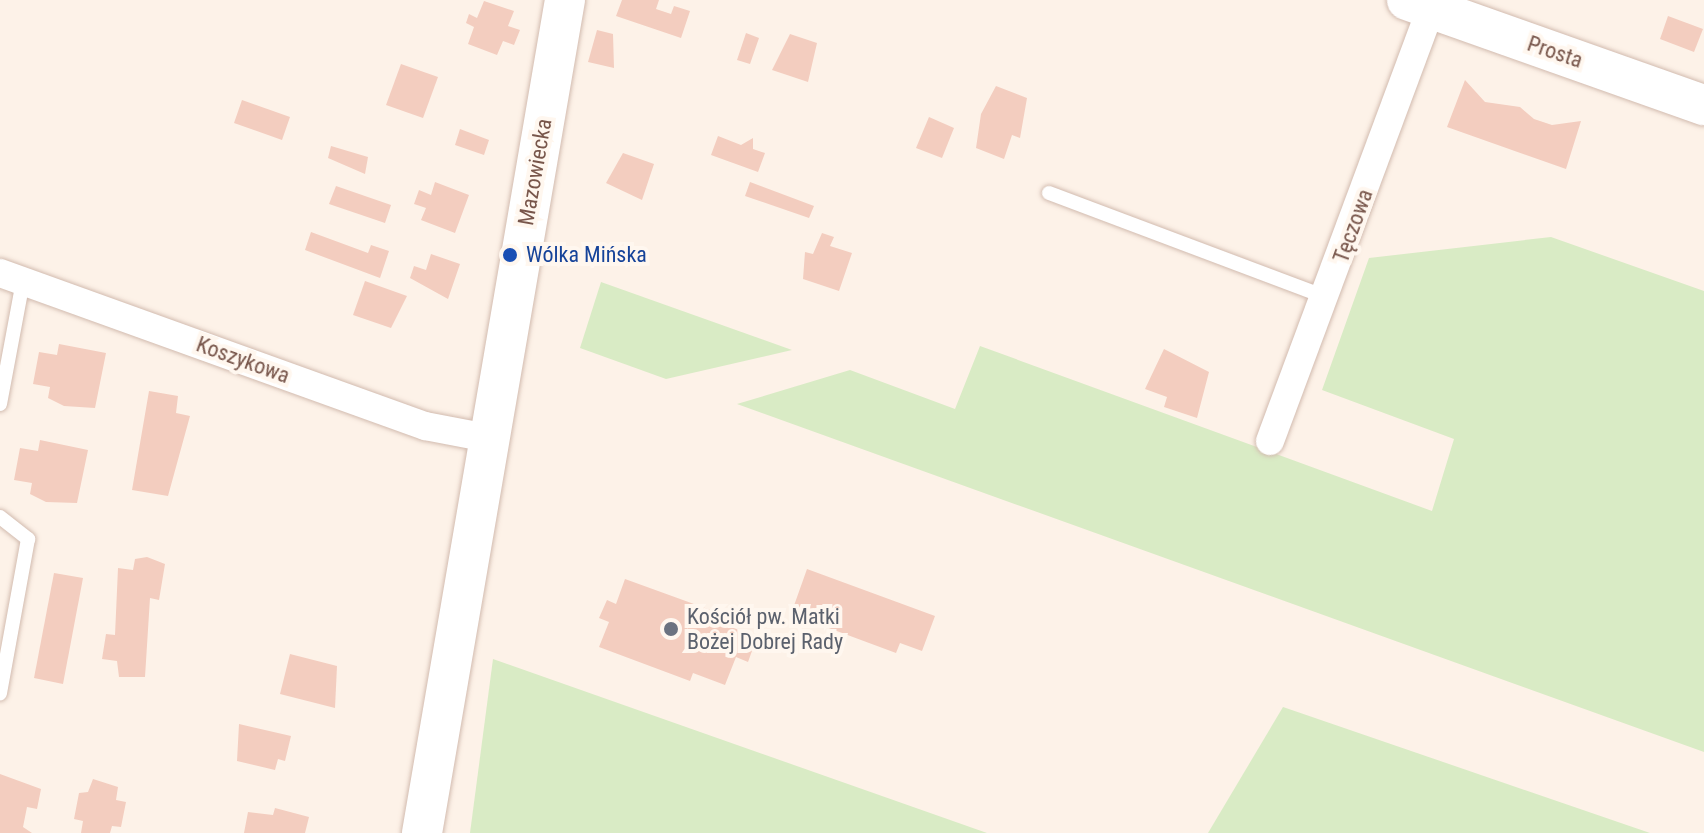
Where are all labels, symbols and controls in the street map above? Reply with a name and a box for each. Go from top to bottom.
street label: Prosta [1524,30,1586,74]
street label: Mazowiecka [513,117,557,227]
street label: Tęczowa [1328,186,1378,266]
place label: Wólka Mińska [526,242,647,268]
marker: Wólka Mińska [501,246,519,264]
street label: Koszykowa [193,331,293,389]
place label: Kościół pw. Matki Bożej Dobrej Rady [687,603,843,654]
marker: Kościół pw. Matki Bożej Dobrej Rady [662,620,680,638]

